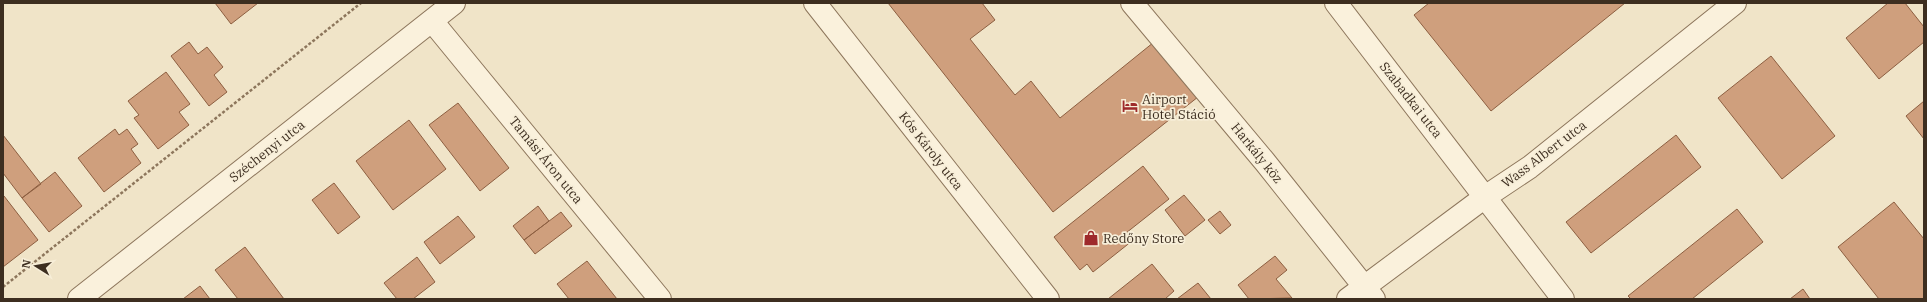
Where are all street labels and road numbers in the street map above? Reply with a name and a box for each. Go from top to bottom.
street label: Szabadkai utca [1376,58,1446,142]
street label: Kós Károly utca [895,108,967,194]
street label: Tamási Áron utca [505,113,587,207]
street label: Széchenyi utca [226,116,308,186]
street label: Wass Albert utca [1498,117,1590,191]
street label: Harkály köz [1227,119,1287,187]

